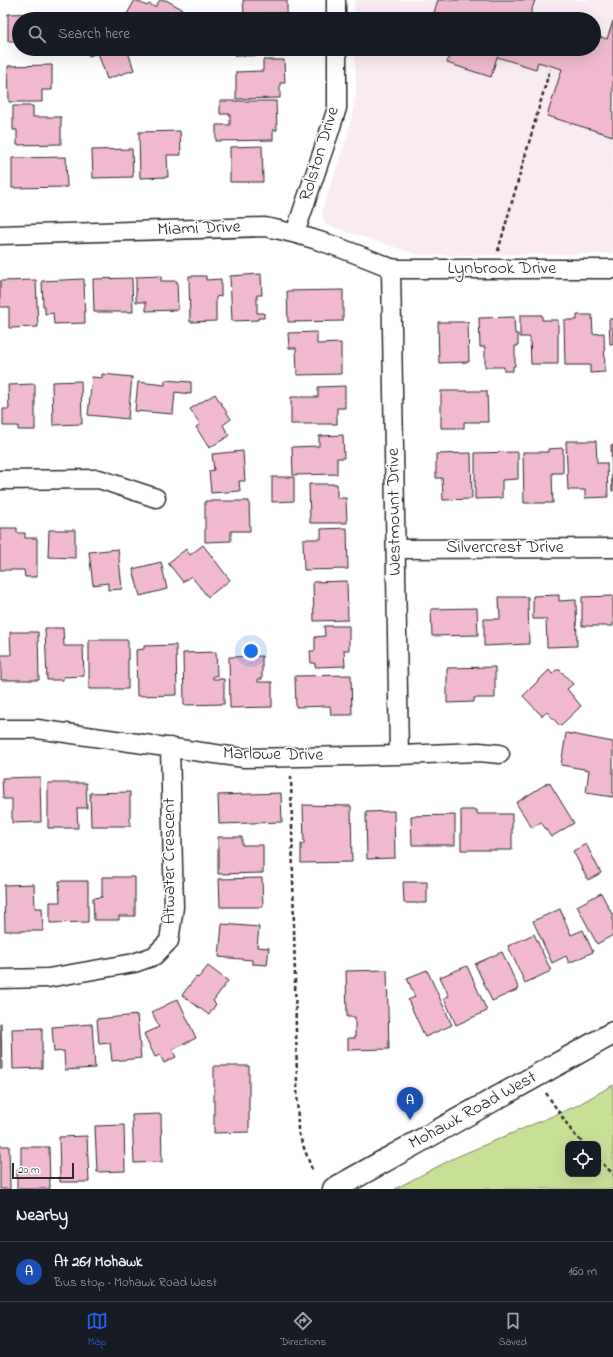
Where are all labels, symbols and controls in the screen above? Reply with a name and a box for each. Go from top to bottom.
search box [12,12,601,56]
icon: search [26,23,48,45]
text: Search here [58,23,130,45]
street label: Rolston Drive [293,103,347,204]
street label: Miami Drive [157,215,242,243]
street label: Lynbrook Drive [448,256,557,282]
street label: Westmount Drive [381,447,409,576]
street label: Silvercrest Drive [446,535,565,561]
your location [241,641,261,661]
street label: Marlowe Drive [222,741,324,769]
street label: Atwater Crescent [157,798,183,924]
street label: Mohawk Road West [404,1065,542,1157]
pin: A [397,1087,423,1120]
map controls [565,1141,601,1177]
button: locate [565,1141,601,1177]
scale bar [12,1161,74,1180]
text: 20 m [18,1162,40,1178]
text: Nearby [16,1203,68,1228]
text: At 261 Mohawk [54,1251,142,1273]
text: A [25,1262,33,1281]
text: 160 m [568,1262,597,1281]
text: Bus stop · Mohawk Road West [54,1273,217,1292]
tab: Map [86,1310,108,1350]
tab: Directions [280,1310,326,1350]
tab: Saved [498,1310,527,1350]

